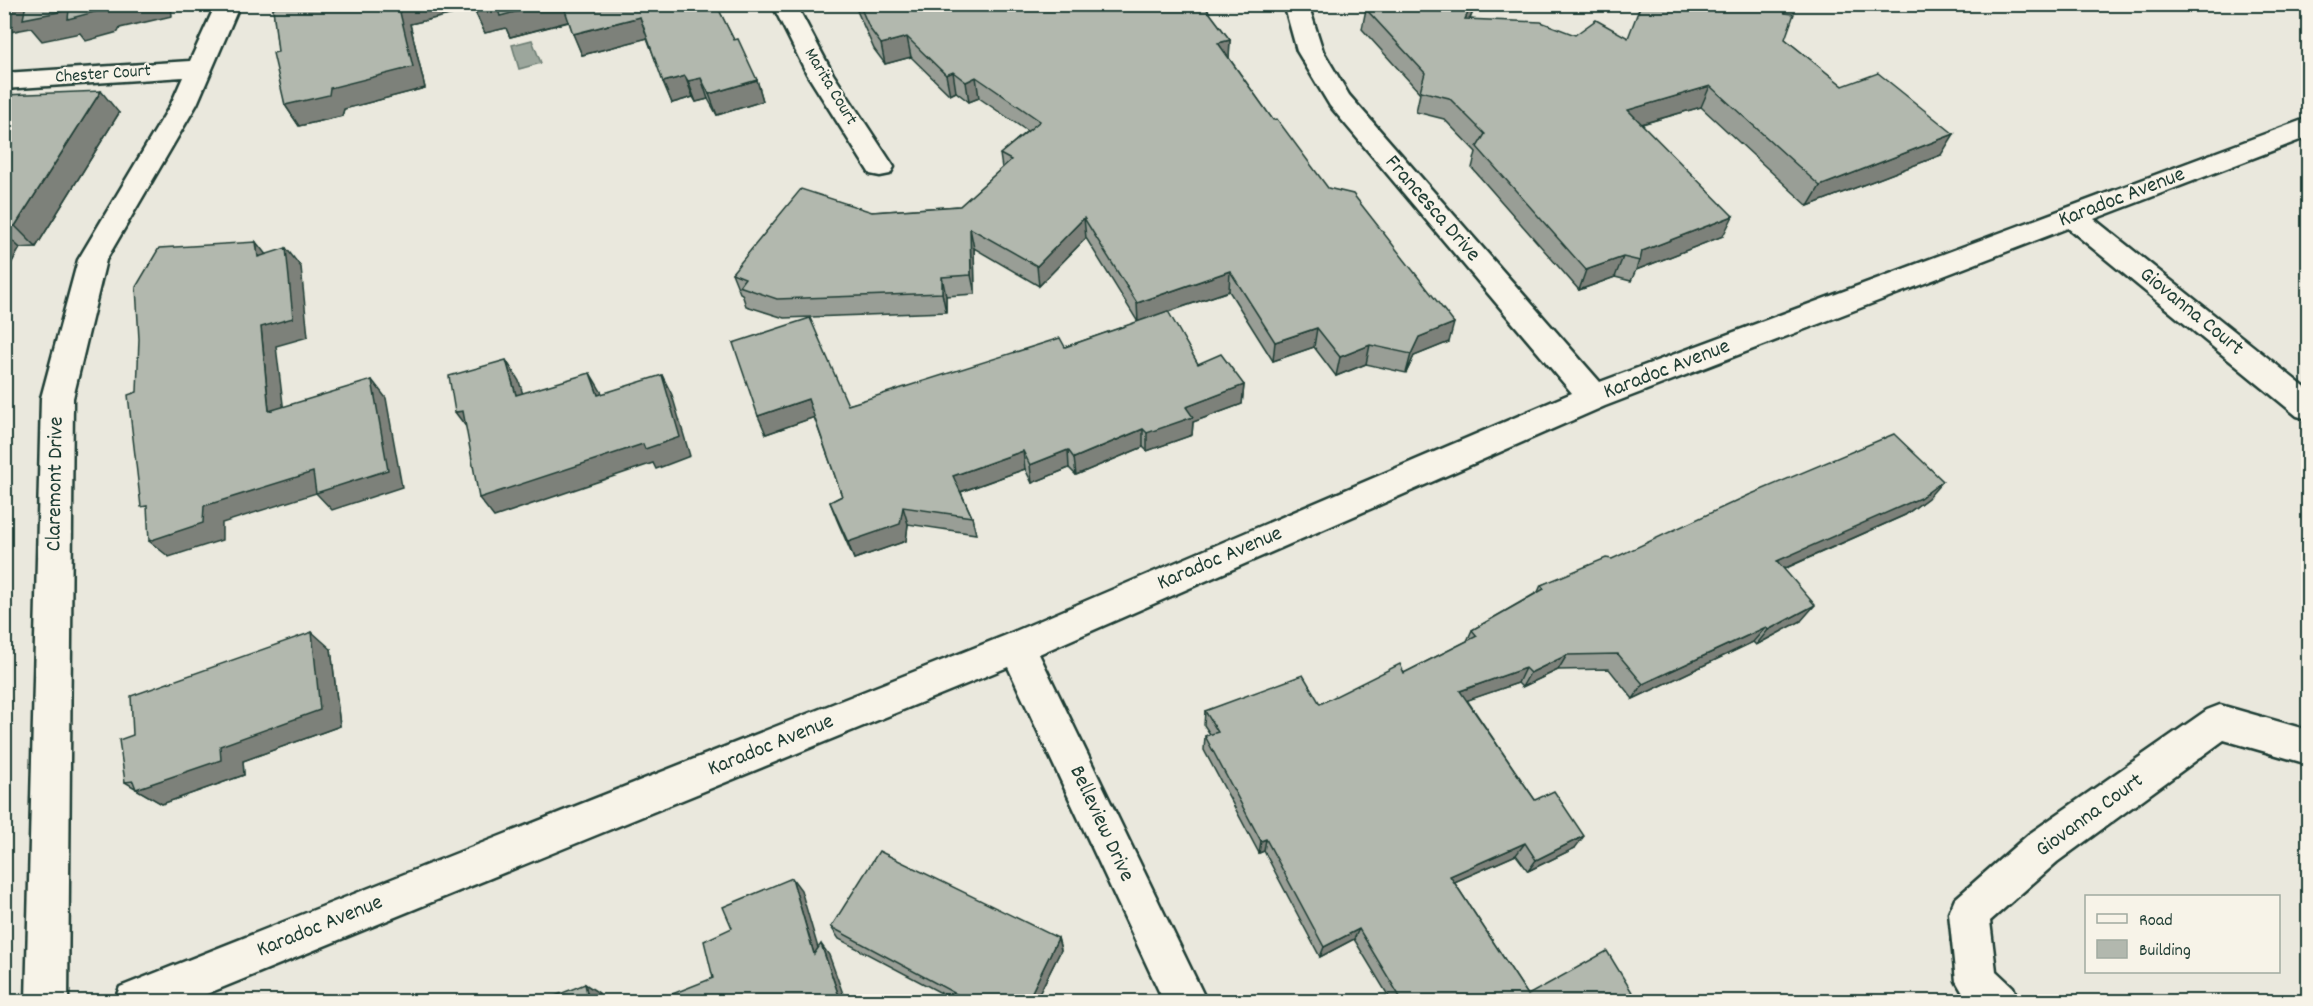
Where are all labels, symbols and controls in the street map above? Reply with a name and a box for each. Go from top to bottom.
street label: Marita Court [797,44,863,131]
street label: Chester Court [54,59,152,91]
street label: Francesca Drive [1377,149,1487,269]
street label: Karadoc Avenue [2054,160,2190,236]
street label: Giovanna Court [2132,260,2250,364]
street label: Karadoc Avenue [1599,332,1735,408]
street label: Claremont Drive [39,416,73,552]
street label: Karadoc Avenue [1153,519,1287,599]
street label: Karadoc Avenue [703,707,839,785]
street label: Belleview Drive [1061,761,1141,887]
street label: Giovanna Court [2030,766,2150,866]
street label: Karadoc Avenue [252,888,388,966]
legend [2085,895,2280,973]
text: Road [2139,909,2173,934]
text: Building [2139,939,2191,964]

